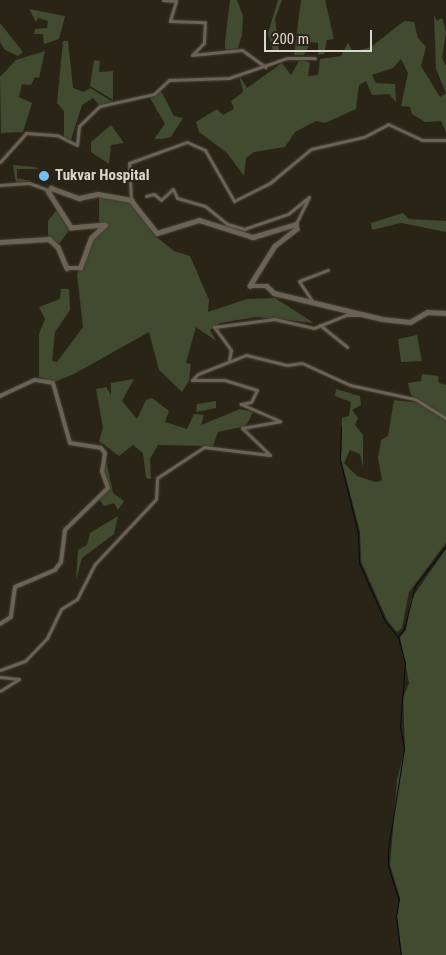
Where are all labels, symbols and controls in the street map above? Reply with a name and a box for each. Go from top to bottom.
scale bar [266,20,374,52]
text: 200 m [272,30,309,48]
place label: Tukvar Hospital [55,167,149,185]
marker: Tukvar Hospital [37,169,51,183]

